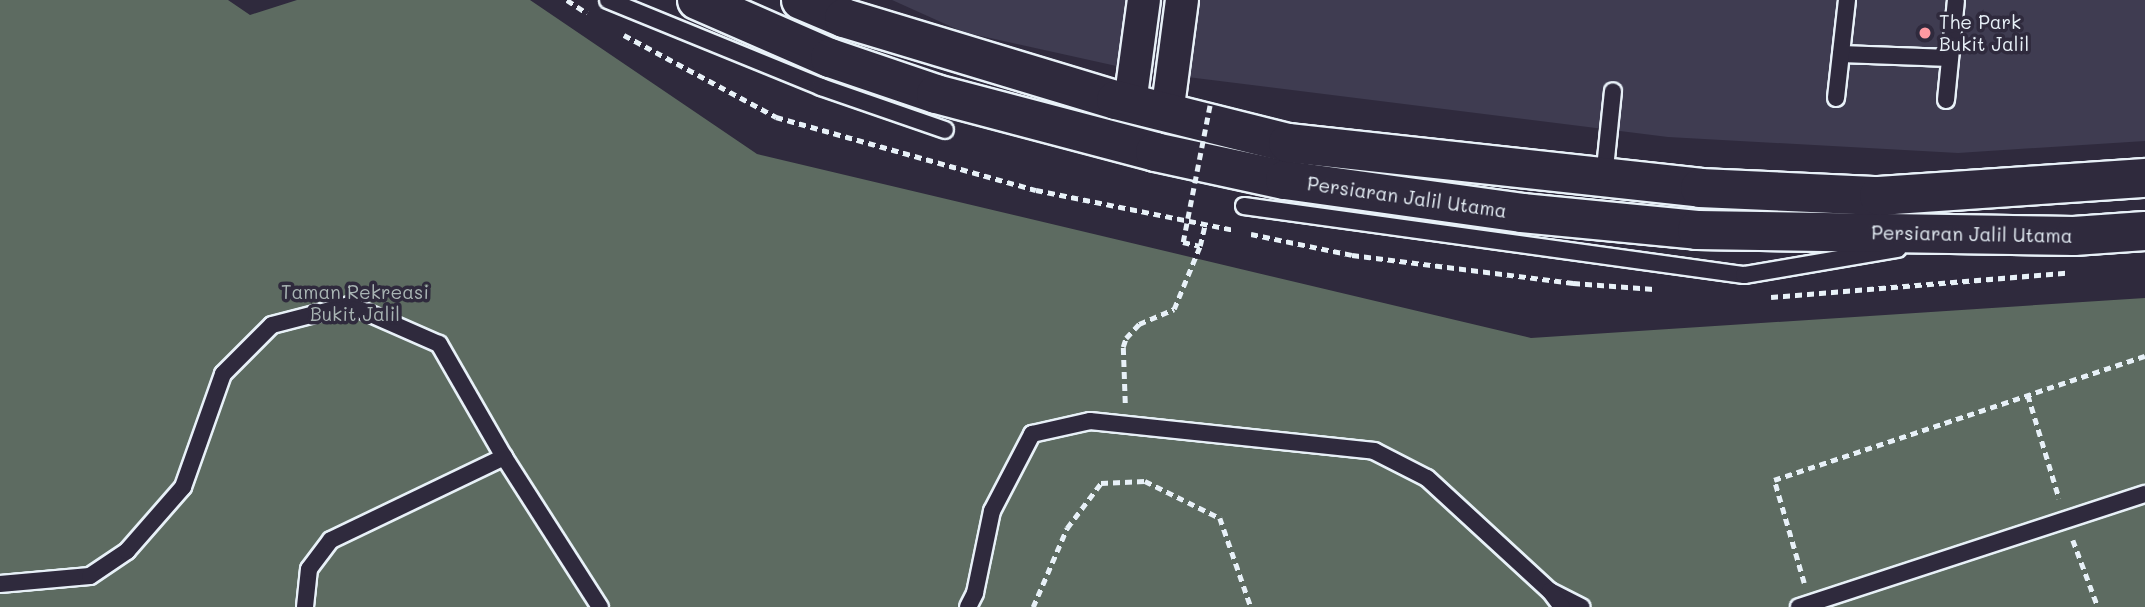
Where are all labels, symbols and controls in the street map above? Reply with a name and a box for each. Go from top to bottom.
place label: The Park Bukit Jalil [1939,11,2029,55]
marker: The Park Bukit Jalil [1917,25,1933,41]
street label: Persiaran Jalil Utama [1306,172,1508,222]
street label: Persiaran Jalil Utama [1871,221,2073,247]
park label: Taman Rekreasi Bukit Jalil [281,281,429,325]

